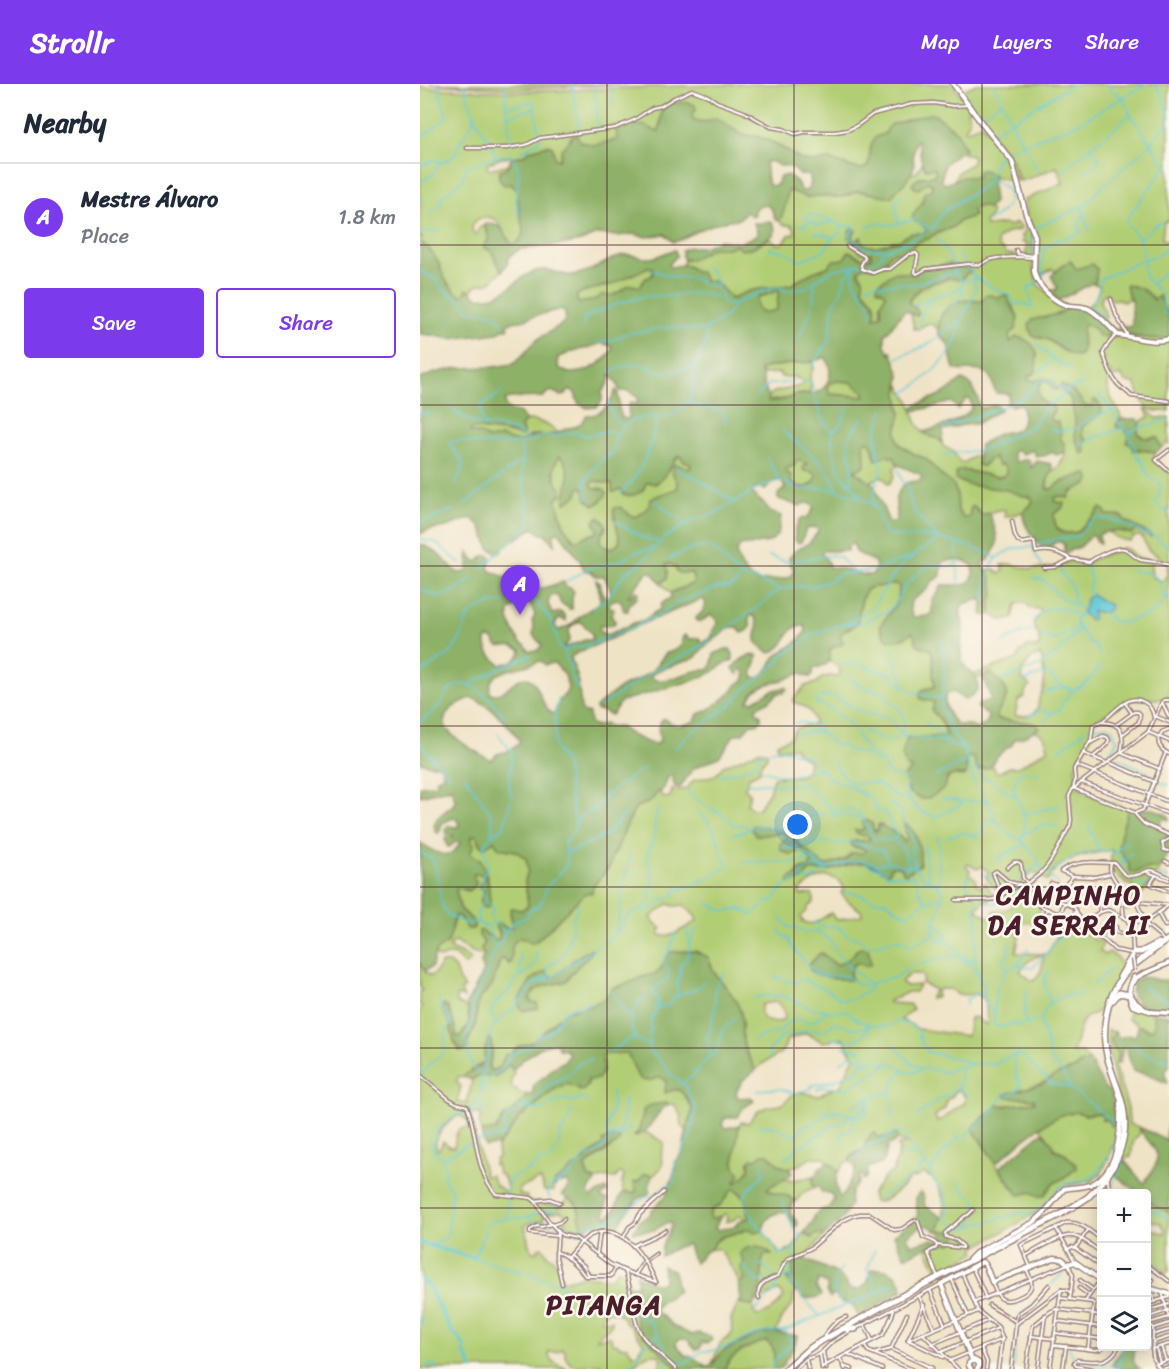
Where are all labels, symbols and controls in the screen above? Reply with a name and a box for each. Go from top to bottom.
text: Strollr [30,18,113,67]
text: Map [921,23,960,61]
text: Layers [993,23,1052,61]
text: Share [1085,23,1139,61]
text: Nearby [24,100,106,146]
text: Mestre Álvaro [81,180,218,219]
text: A [37,200,50,235]
text: 1.8 km [338,200,396,235]
text: Place [81,219,129,254]
button: Save [24,288,204,358]
button: Share [216,288,396,358]
pin: A [500,566,540,615]
your location [783,810,812,839]
district label: CAMPINHO DA SERRA II [988,872,1151,948]
map controls [1097,1189,1151,1351]
button: + [1097,1189,1151,1243]
button: − [1097,1243,1151,1297]
district label: PITANGA [546,1282,662,1328]
button: layers [1097,1297,1151,1351]

